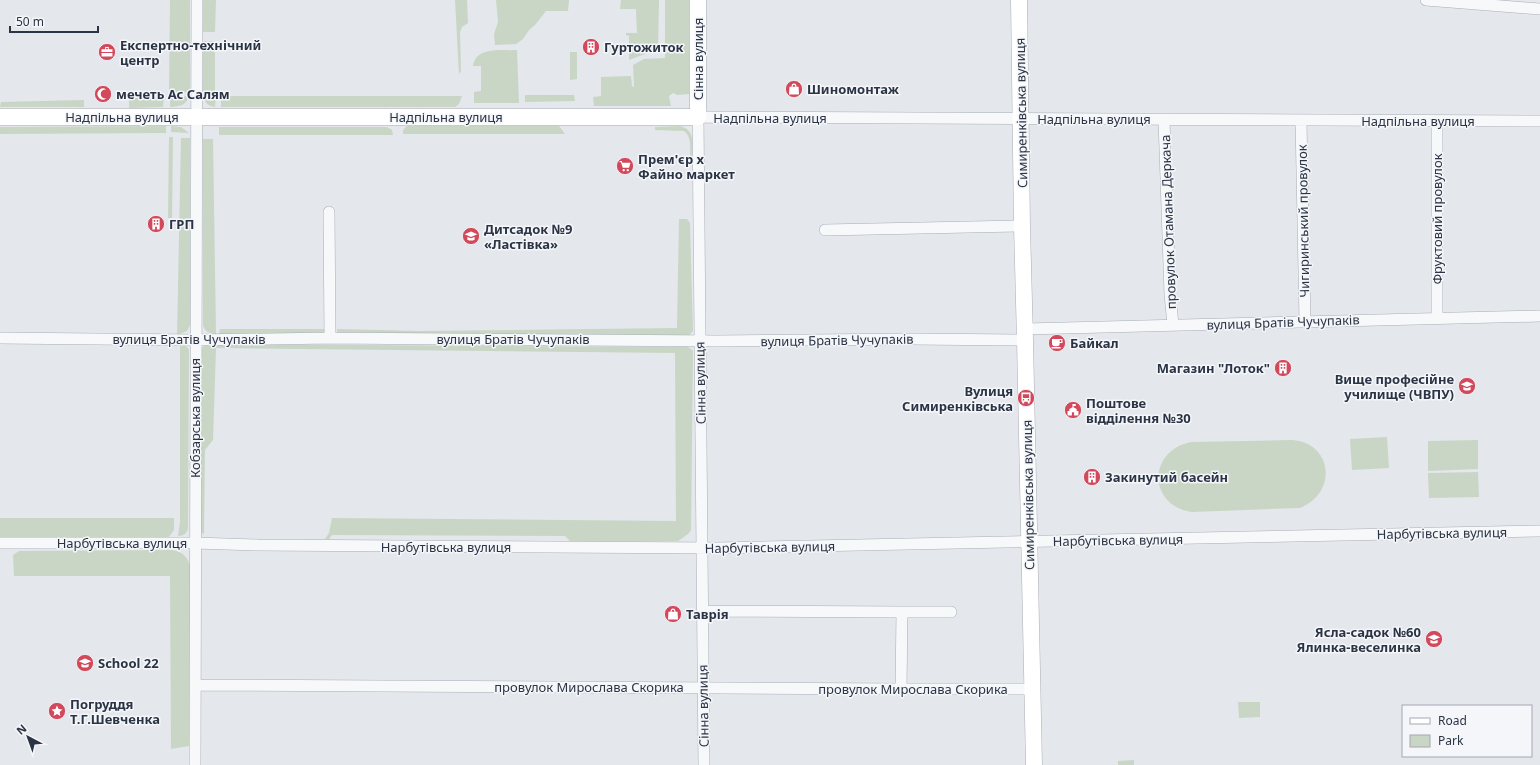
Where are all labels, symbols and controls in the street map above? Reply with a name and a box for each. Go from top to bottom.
scale bar [10,8,98,34]
text: 50 m [16,13,44,30]
street label: Сінна вулиця [689,18,707,100]
place label: Експертно-технічний центр [120,36,261,69]
building icon: Гуртожиток [581,37,601,57]
place label: Гуртожиток [604,38,684,56]
street label: Симиренківська вулиця [1011,38,1031,188]
office icon: Експертно-технічний центр [97,42,117,62]
shop icon: Шиномонтаж [784,79,804,99]
place label: Шиномонтаж [807,80,900,98]
mosque icon: мечеть Ас Салям [93,84,113,104]
place label: мечеть Ас Салям [116,85,230,103]
street label: Надпільна вулиця [65,108,179,126]
street label: Надпільна вулиця [389,108,503,126]
street label: Надпільна вулиця [713,109,827,127]
street label: Надпільна вулиця [1037,110,1151,128]
street label: Надпільна вулиця [1361,112,1475,130]
street label: провулок Отамана Деркача [1156,134,1180,310]
street label: Чигиринський провулок [1293,144,1313,298]
place label: Прем'єр х Файно маркет [638,150,735,183]
street label: Фруктовий провулок [1428,153,1446,285]
supermarket icon: Прем'єр х Файно маркет [615,156,635,176]
building icon: ГРП [146,214,166,234]
place label: ГРП [169,215,194,233]
place label: Дитсадок №9 «Ластівка» [484,220,572,253]
school or university icon: Дитсадок №9 «Ластівка» [461,226,481,246]
street label: вулиця Братів Чучупаків [1206,310,1360,334]
street label: вулиця Братів Чучупаків [112,330,266,348]
street label: вулиця Братів Чучупаків [436,330,590,348]
street label: вулиця Братів Чучупаків [760,330,914,350]
cafe icon: Байкал [1047,333,1067,353]
place label: Байкал [1070,334,1119,352]
street label: Сінна вулиця [690,342,710,424]
street label: Кобзарська вулиця [186,358,204,478]
building icon: Магазин "Лоток" [1273,358,1293,378]
place label: Магазин "Лоток" [1157,359,1270,377]
place label: Вище професійне училище (ЧВПУ) [1335,370,1454,403]
school or university icon: Вище професійне училище (ЧВПУ) [1457,376,1477,396]
place label: Вулиця Симиренківська [902,382,1013,415]
bus stop icon: Вулиця Симиренківська [1016,388,1036,408]
place label: Поштове відділення №30 [1086,394,1191,427]
public building icon: Поштове відділення №30 [1063,400,1083,420]
street label: Симиренківська вулиця [1018,420,1038,570]
building icon: Закинутий басейн [1082,467,1102,487]
place label: Закинутий басейн [1105,468,1228,486]
street label: Нарбутівська вулиця [1377,523,1507,543]
street label: Нарбутівська вулиця [1053,530,1183,550]
street label: Нарбутівська вулиця [57,534,187,552]
street label: Нарбутівська вулиця [705,537,835,557]
street label: Нарбутівська вулиця [381,538,511,556]
shop icon: Таврія [663,604,683,624]
place label: Таврія [686,605,729,623]
place label: Ясла-садок №60 Ялинка-веселинка [1297,623,1421,656]
school or university icon: Ясла-садок №60 Ялинка-веселинка [1424,629,1444,649]
school or university icon: School 22 [75,653,95,673]
place label: School 22 [98,654,159,672]
street label: Сінна вулиця [693,665,713,747]
street label: провулок Мирослава Скорика [494,678,684,696]
street label: провулок Мирослава Скорика [818,680,1008,698]
place label: Погруддя Т.Г.Шевченка [70,695,160,728]
place icon: Погруддя Т.Г.Шевченка [47,701,67,721]
legend [1402,705,1532,757]
text: Road [1438,712,1467,729]
north arrow [8,717,48,757]
text: N [13,720,29,738]
text: Park [1438,732,1464,749]

